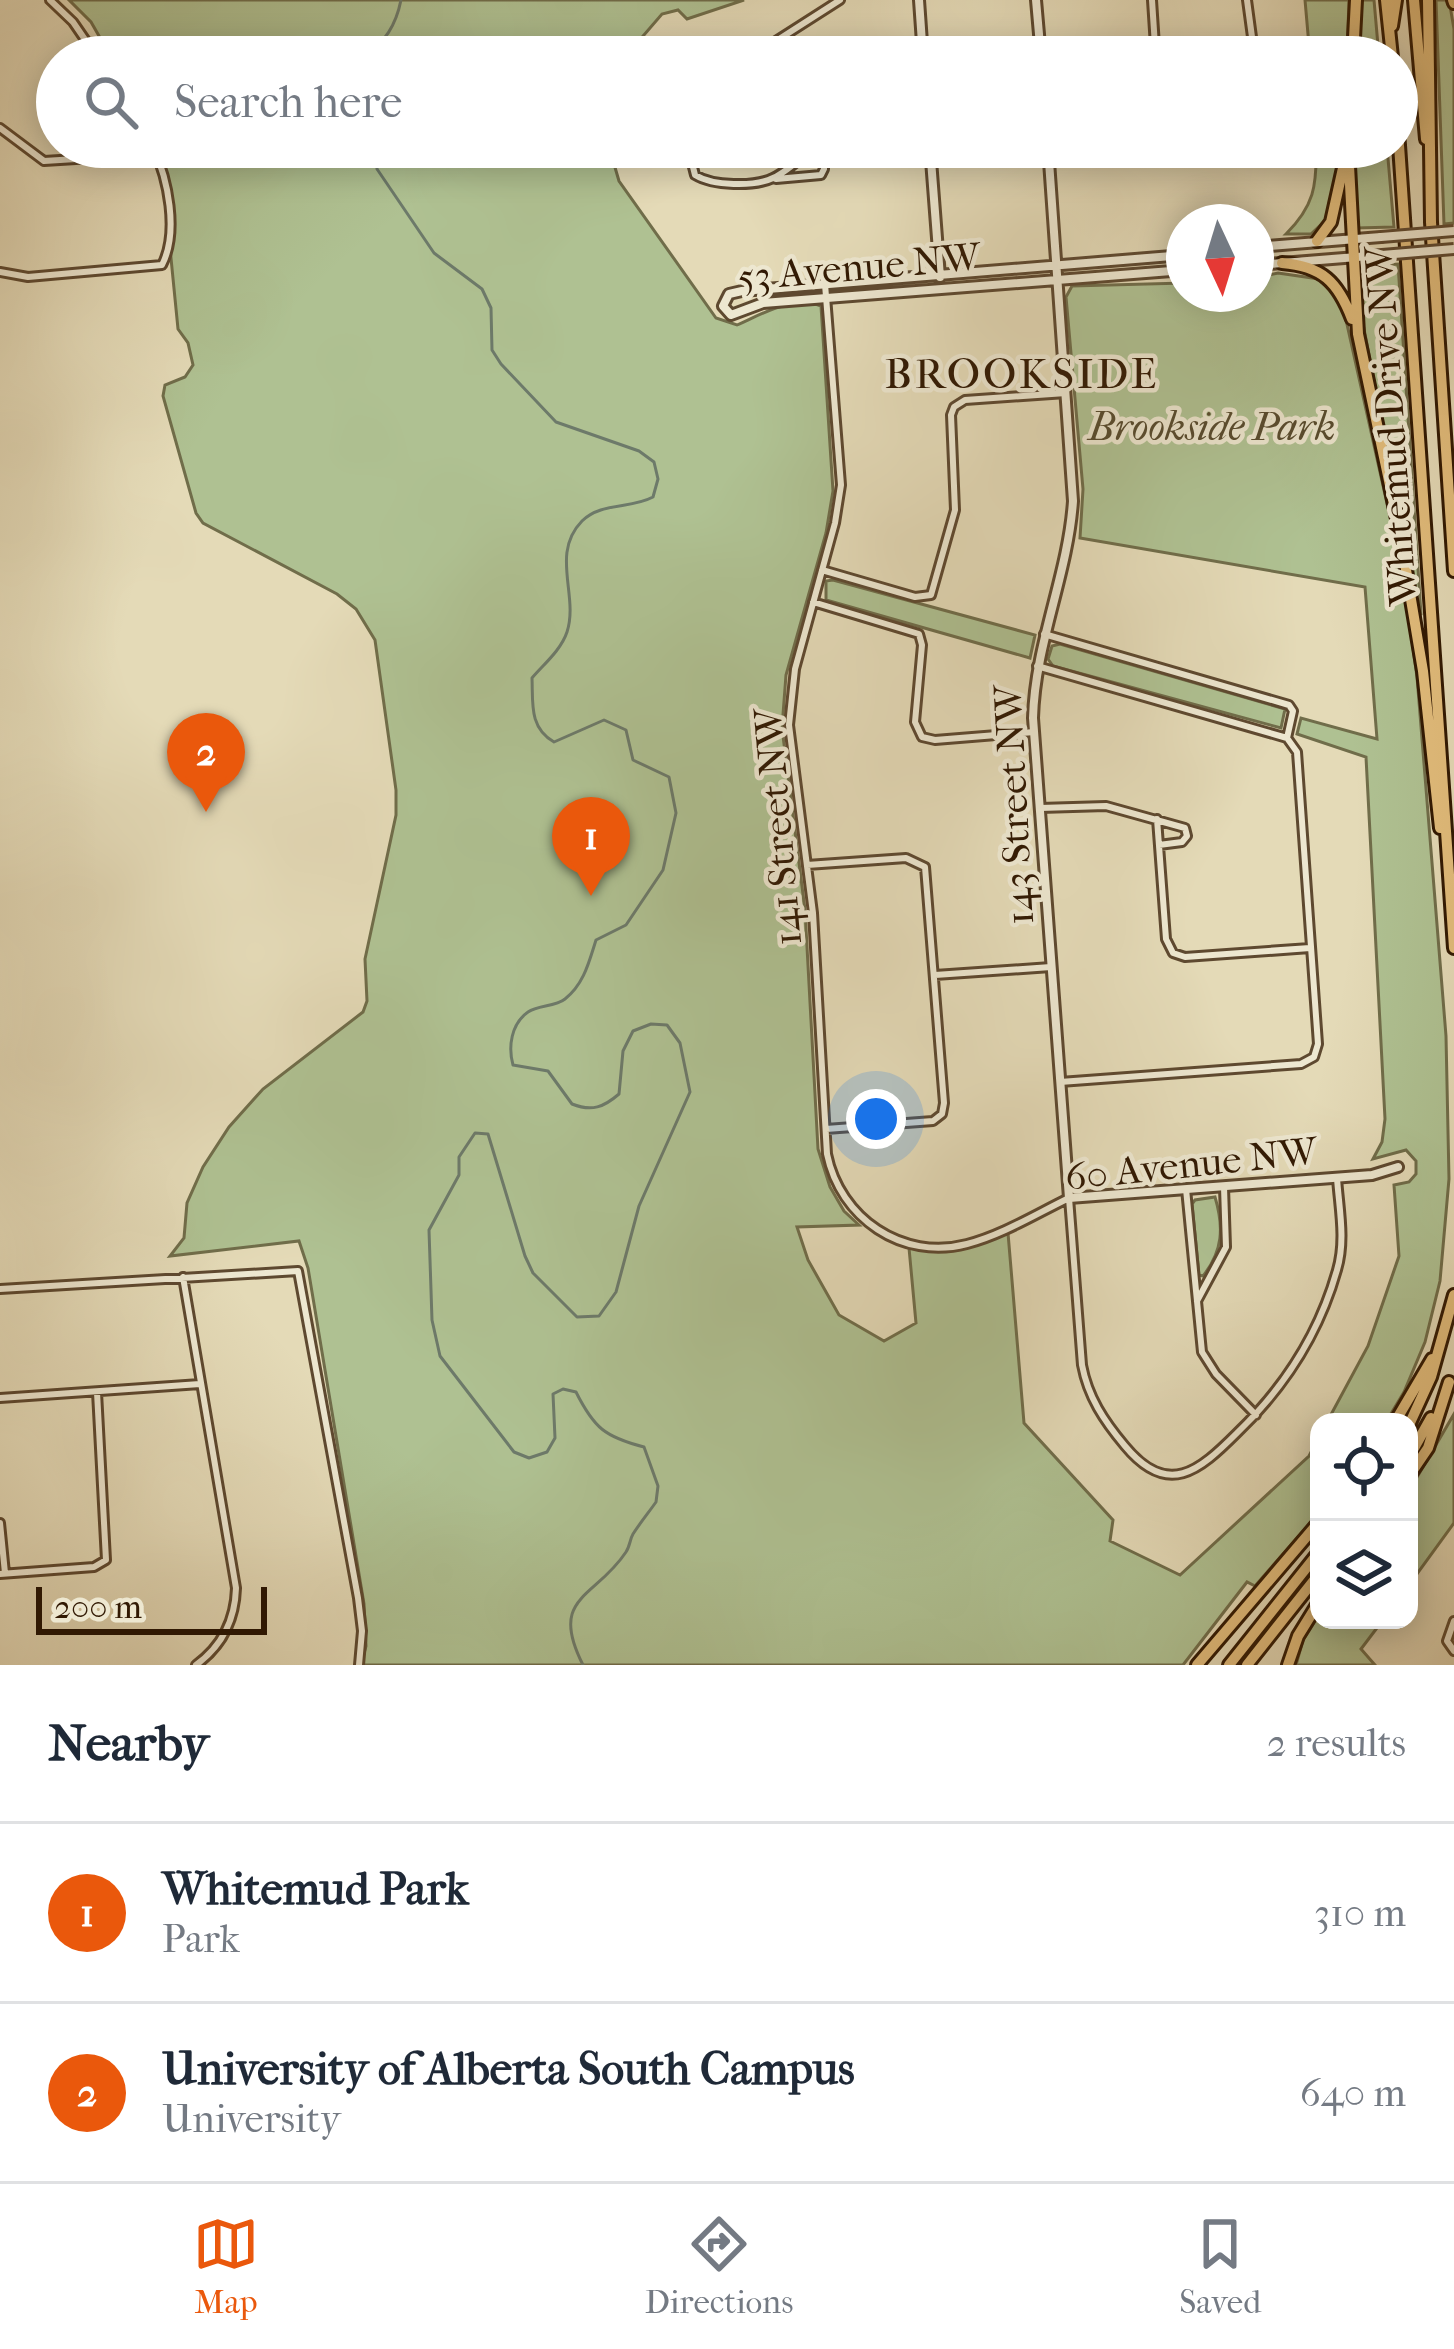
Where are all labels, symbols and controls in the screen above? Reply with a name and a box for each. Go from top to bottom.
search box [36,36,1418,168]
icon: search [78,69,144,135]
text: Search here [174,76,402,129]
north arrow [1166,204,1274,312]
street label: 53 Avenue NW [736,233,984,301]
street label: Whitemud Drive NW [1355,243,1427,608]
district label: BROOKSIDE [885,350,1159,399]
park label: Brookside Park [1087,404,1335,450]
street label: 143 Street NW [985,682,1043,926]
street label: 141 Street NW [745,704,811,948]
pin: 2 [167,713,245,812]
pin: 1 [552,797,630,896]
your location [846,1089,906,1149]
street label: 60 Avenue NW [1063,1128,1321,1200]
map controls [1310,1413,1418,1629]
button: locate [1310,1413,1418,1521]
button: layers [1310,1521,1418,1629]
scale bar [36,1581,267,1634]
text: 200 m [54,1588,142,1627]
text: Nearby [48,1713,209,1773]
text: 2 results [1267,1720,1406,1766]
text: Whitemud Park [162,1863,469,1916]
text: 1 [80,1890,94,1936]
text: 310 m [1314,1890,1406,1936]
text: Park [162,1916,240,1962]
text: University of Alberta South Campus [162,2043,855,2096]
text: 2 [77,2070,97,2116]
text: 640 m [1300,2070,1406,2116]
text: University [162,2096,341,2142]
tab: Map [193,2211,259,2322]
tab: Directions [645,2211,793,2322]
tab: Saved [1179,2211,1261,2322]

